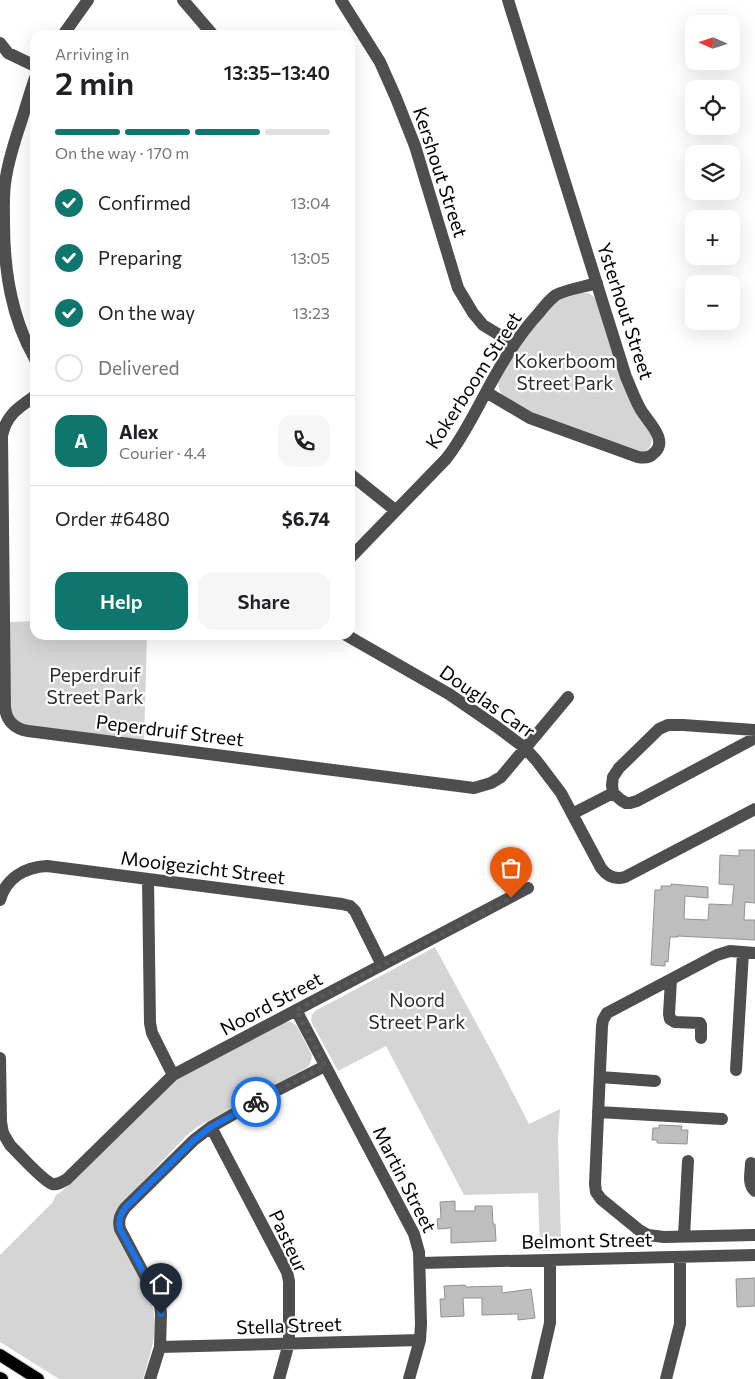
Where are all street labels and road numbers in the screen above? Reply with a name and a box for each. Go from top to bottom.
street label: Kershout Street [409,104,473,240]
street label: Ysterhout Street [593,240,659,382]
street label: Kokerboom Street [420,307,526,453]
street label: Douglas Carr [436,660,541,743]
street label: Peperdruif Street [95,710,246,751]
street label: Mooigezicht Street [119,845,287,889]
street label: Noord Street [216,966,326,1040]
street label: Martin Street [368,1122,442,1236]
street label: Pasteur [265,1206,314,1276]
street label: Belmont Street [521,1227,653,1253]
street label: Stella Street [236,1312,342,1338]

